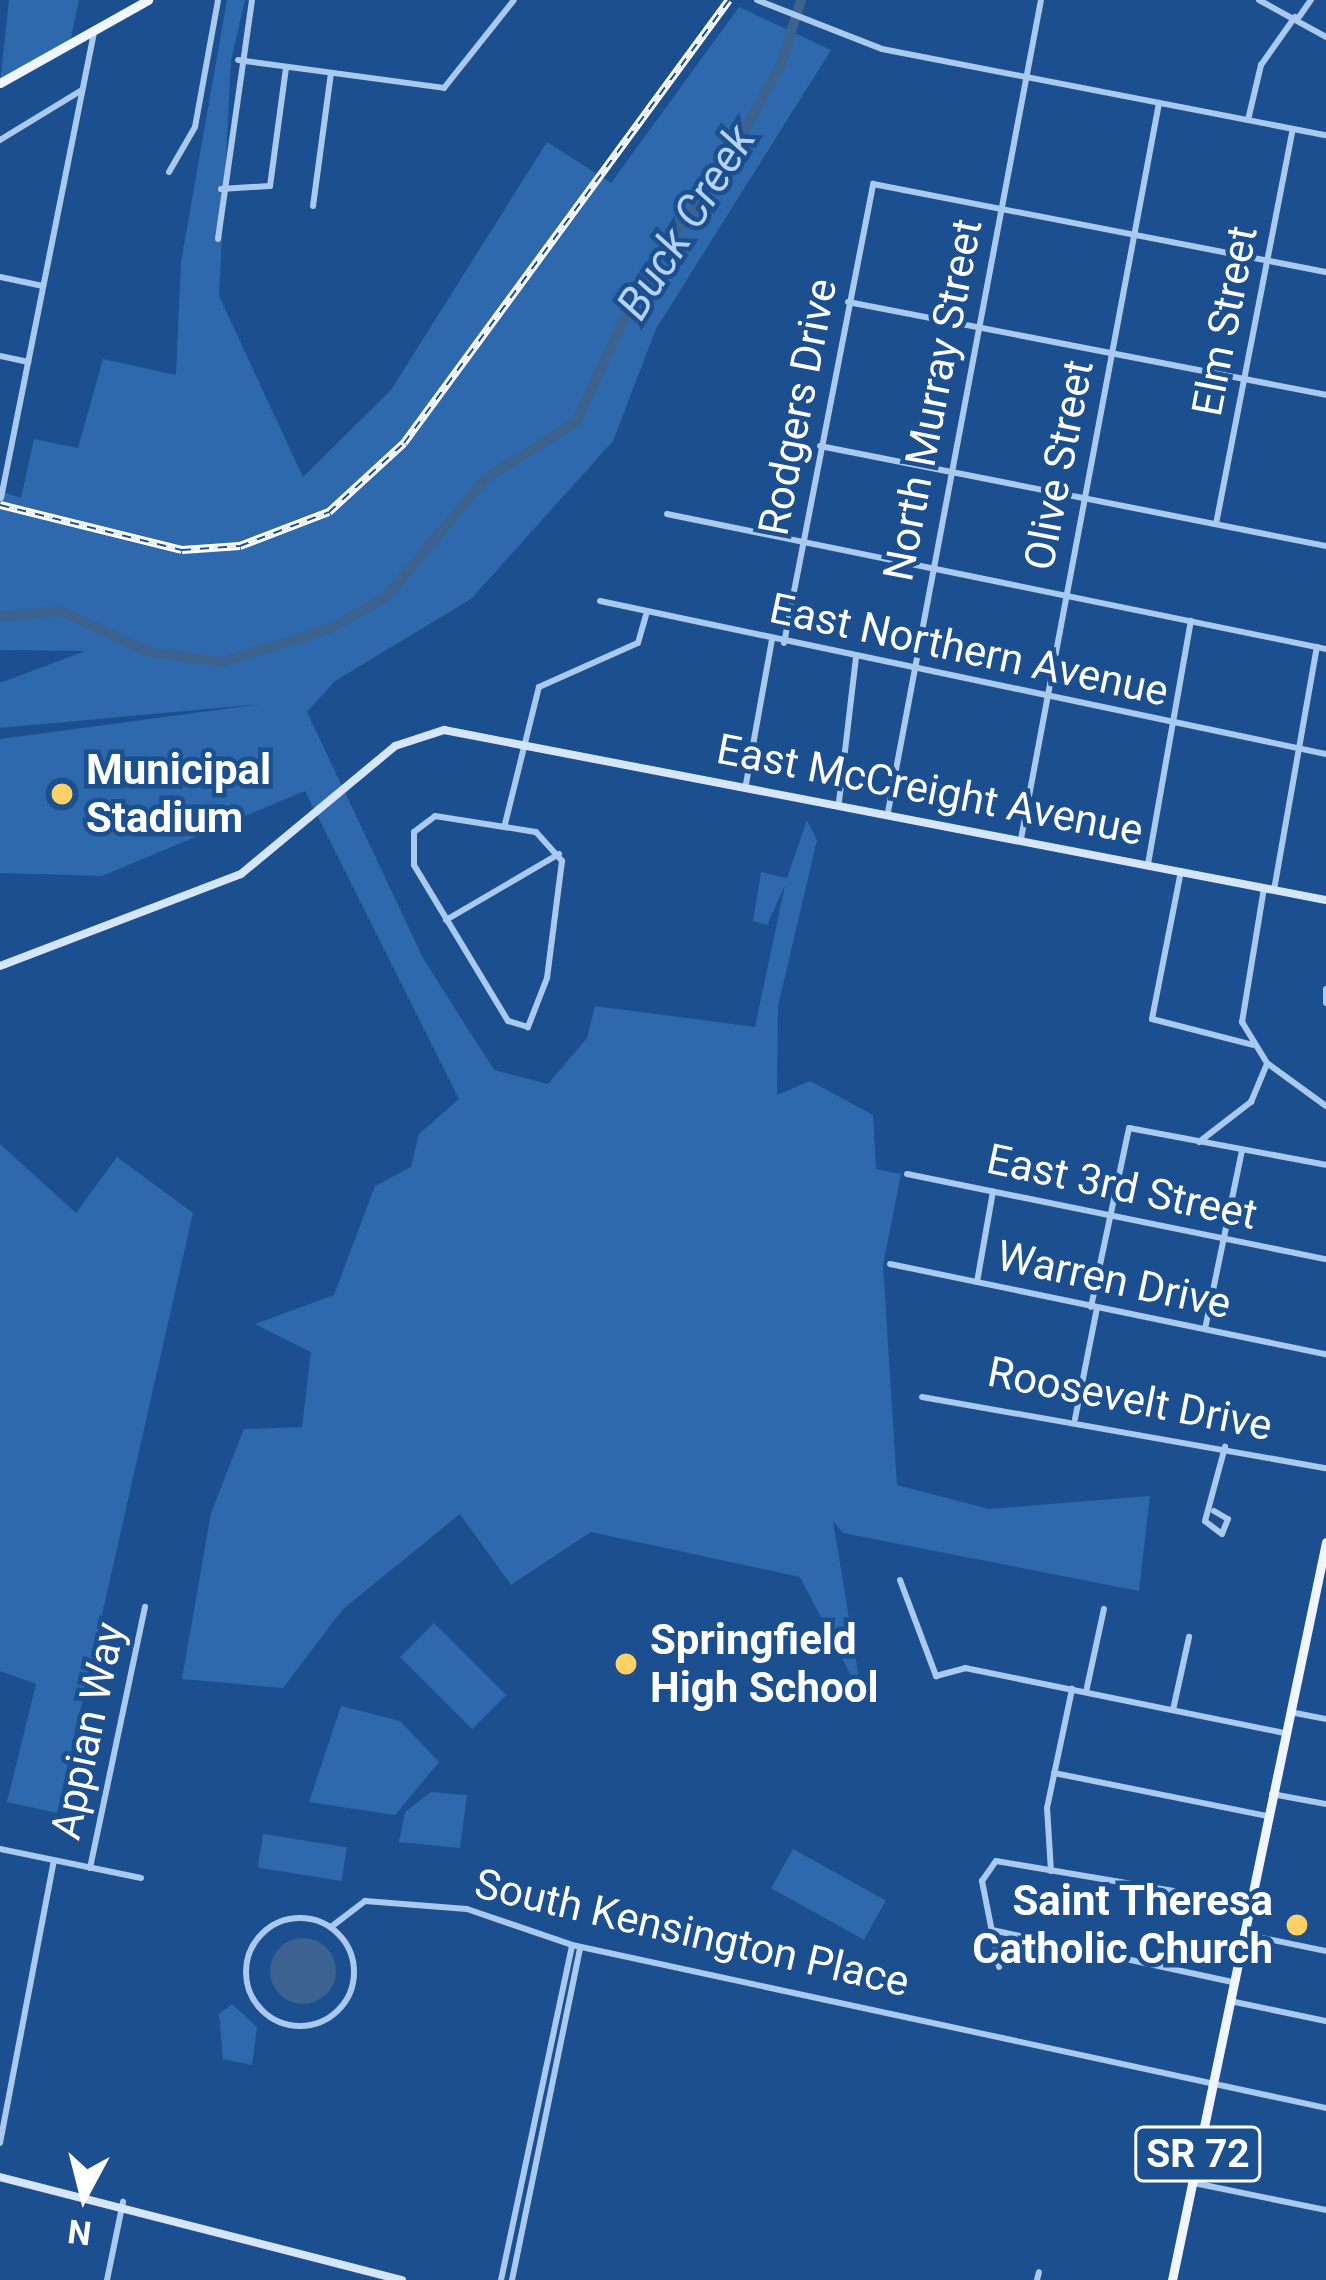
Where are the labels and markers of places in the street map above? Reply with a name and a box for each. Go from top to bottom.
place label: Municipal Stadium [86,745,271,844]
marker: Municipal Stadium [49,781,75,807]
place label: Springfield High School [650,1615,879,1714]
marker: Springfield High School [613,1651,639,1677]
place label: Saint Theresa Catholic Church [972,1876,1273,1974]
marker: Saint Theresa Catholic Church [1284,1912,1310,1938]

